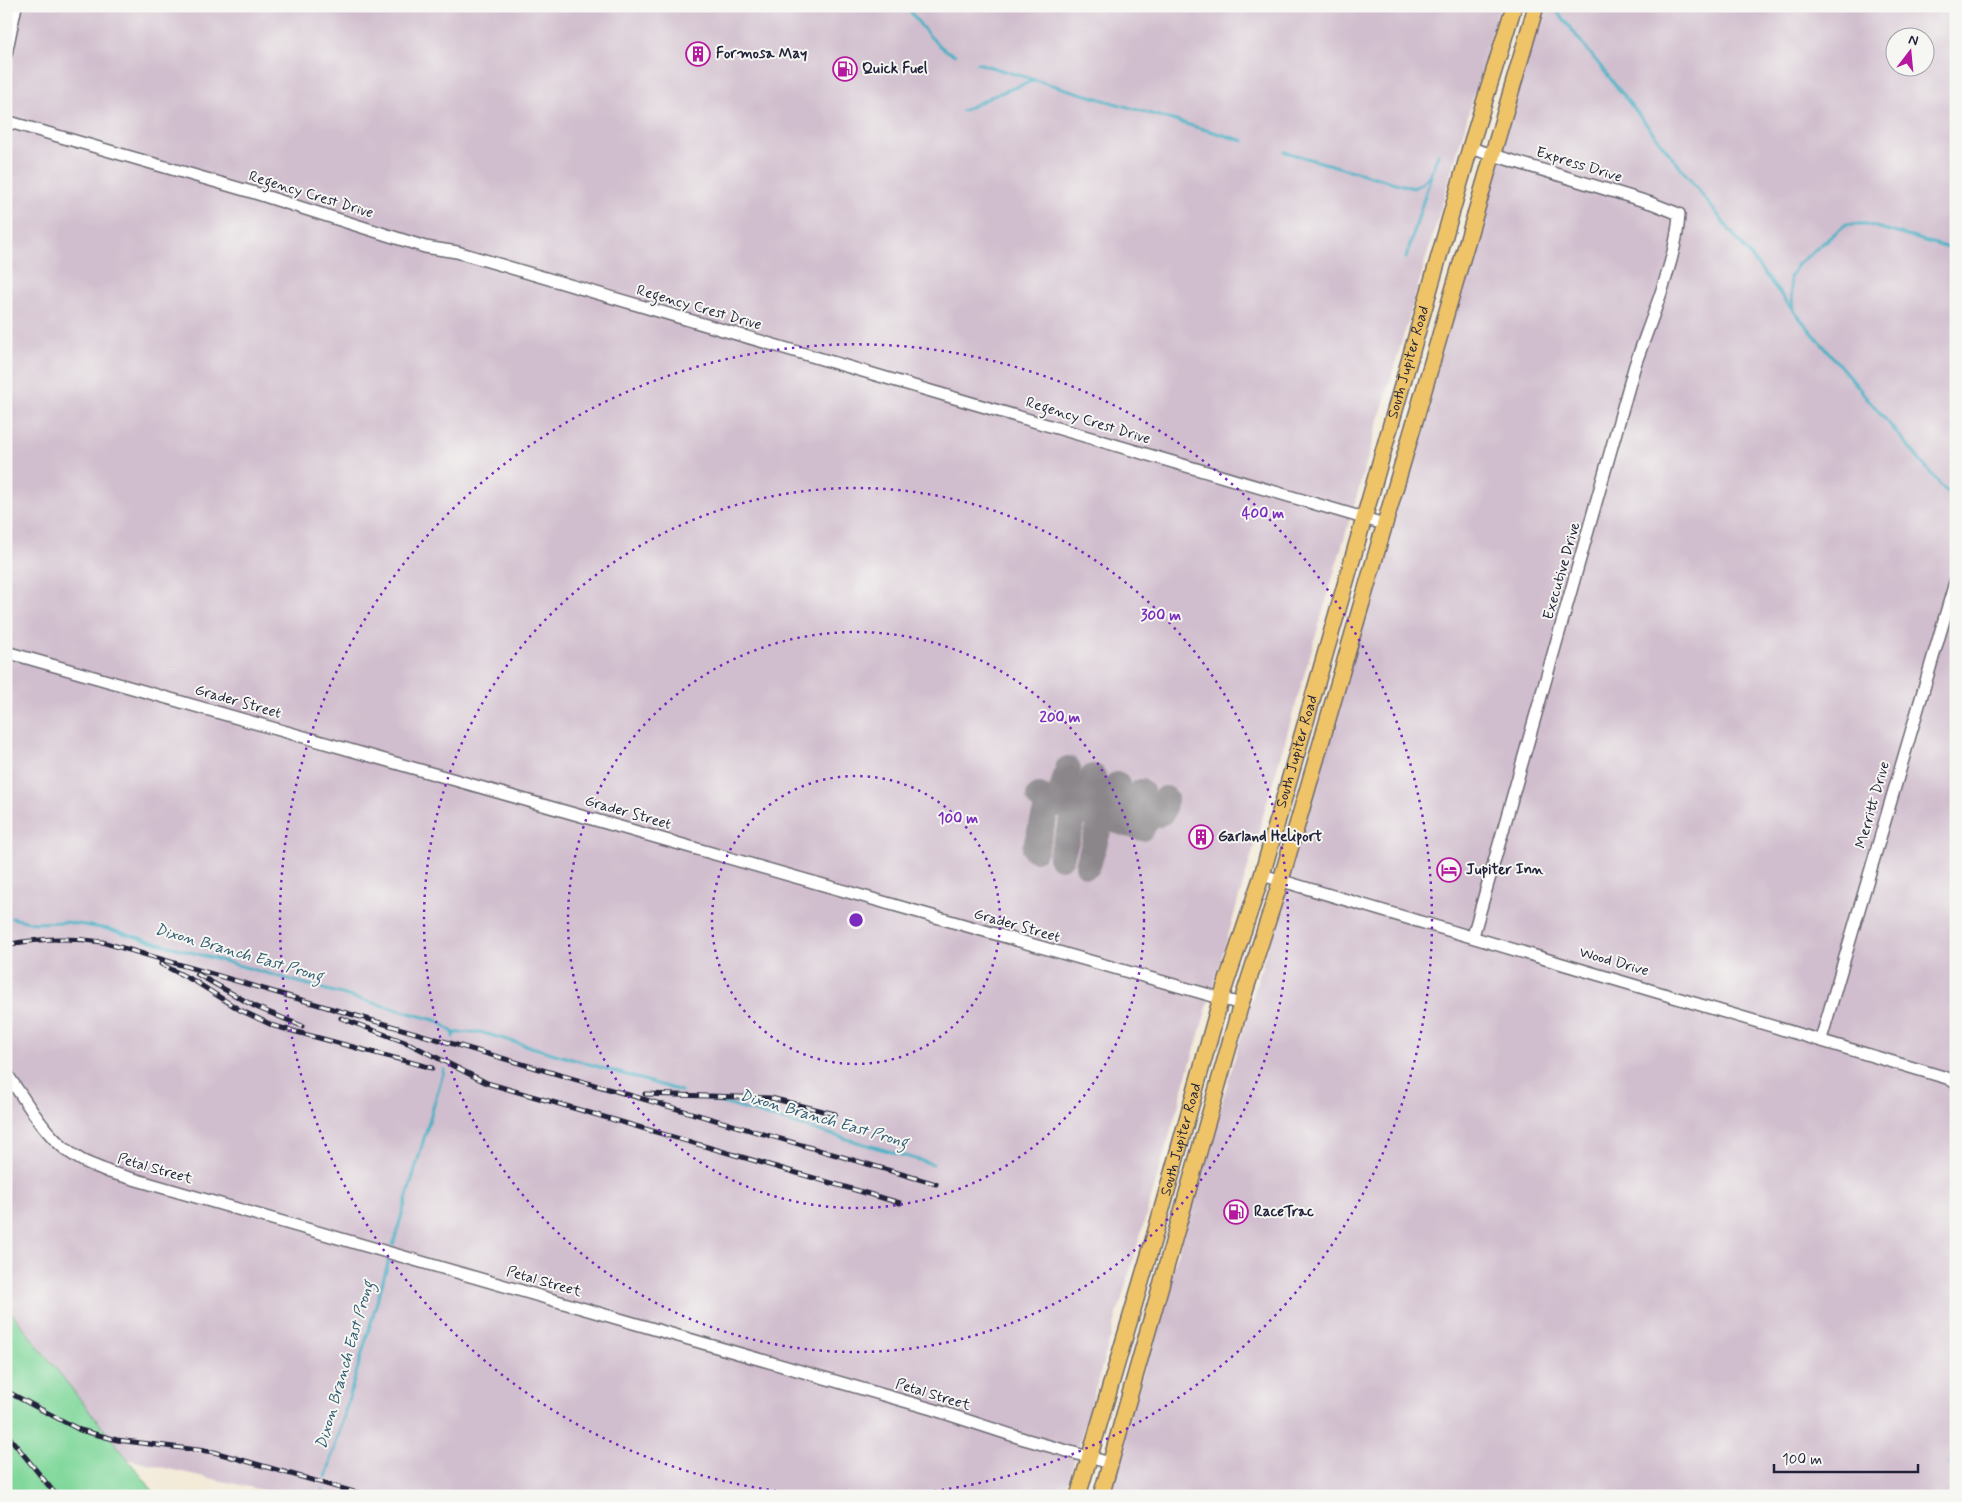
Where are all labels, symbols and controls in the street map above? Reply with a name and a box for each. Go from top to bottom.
north arrow [1884,28,1934,78]
text: N [1906,31,1920,50]
building icon: Formosa May [685,41,711,67]
place label: Formosa May [716,44,807,64]
fuel station icon: Quick Fuel [832,56,858,82]
place label: Quick Fuel [862,59,928,79]
street label: Express Drive [1533,142,1625,188]
street label: Regency Crest Drive [246,167,376,224]
street label: Regency Crest Drive [634,281,764,336]
street label: South Jupiter Road [1383,304,1434,421]
street label: Regency Crest Drive [1023,393,1153,450]
text: 400 m [1242,504,1284,524]
street label: Executive Drive [1538,520,1586,622]
text: 300 m [1141,606,1181,626]
street label: Grader Street [192,680,284,724]
street label: South Jupiter Road [1272,693,1323,810]
text: 200 m [1040,708,1081,728]
street label: Merritt Drive [1851,759,1895,851]
street label: Grader Street [582,791,674,835]
text: 100 m [938,809,978,829]
building icon: Garland Heliport [1188,824,1214,850]
place label: Garland Heliport [1218,827,1322,847]
hotel icon: Jupiter Inn [1436,857,1462,883]
place label: Jupiter Inn [1466,860,1544,880]
street label: Grader Street [971,904,1063,948]
centre of rings [847,911,865,929]
water label: Dixon Branch East Prong [152,919,327,989]
street label: Wood Drive [1577,943,1651,982]
street label: South Jupiter Road [1156,1081,1207,1198]
water label: Dixon Branch East Prong [737,1085,912,1155]
street label: Petal Street [115,1149,195,1189]
fuel station icon: RaceTrac [1223,1199,1249,1225]
place label: RaceTrac [1254,1202,1314,1222]
street label: Petal Street [504,1262,584,1302]
water label: Dixon Branch East Prong [311,1277,381,1452]
street label: Petal Street [893,1374,973,1416]
scale bar [1774,1442,1918,1474]
text: 100 m [1782,1450,1822,1470]

